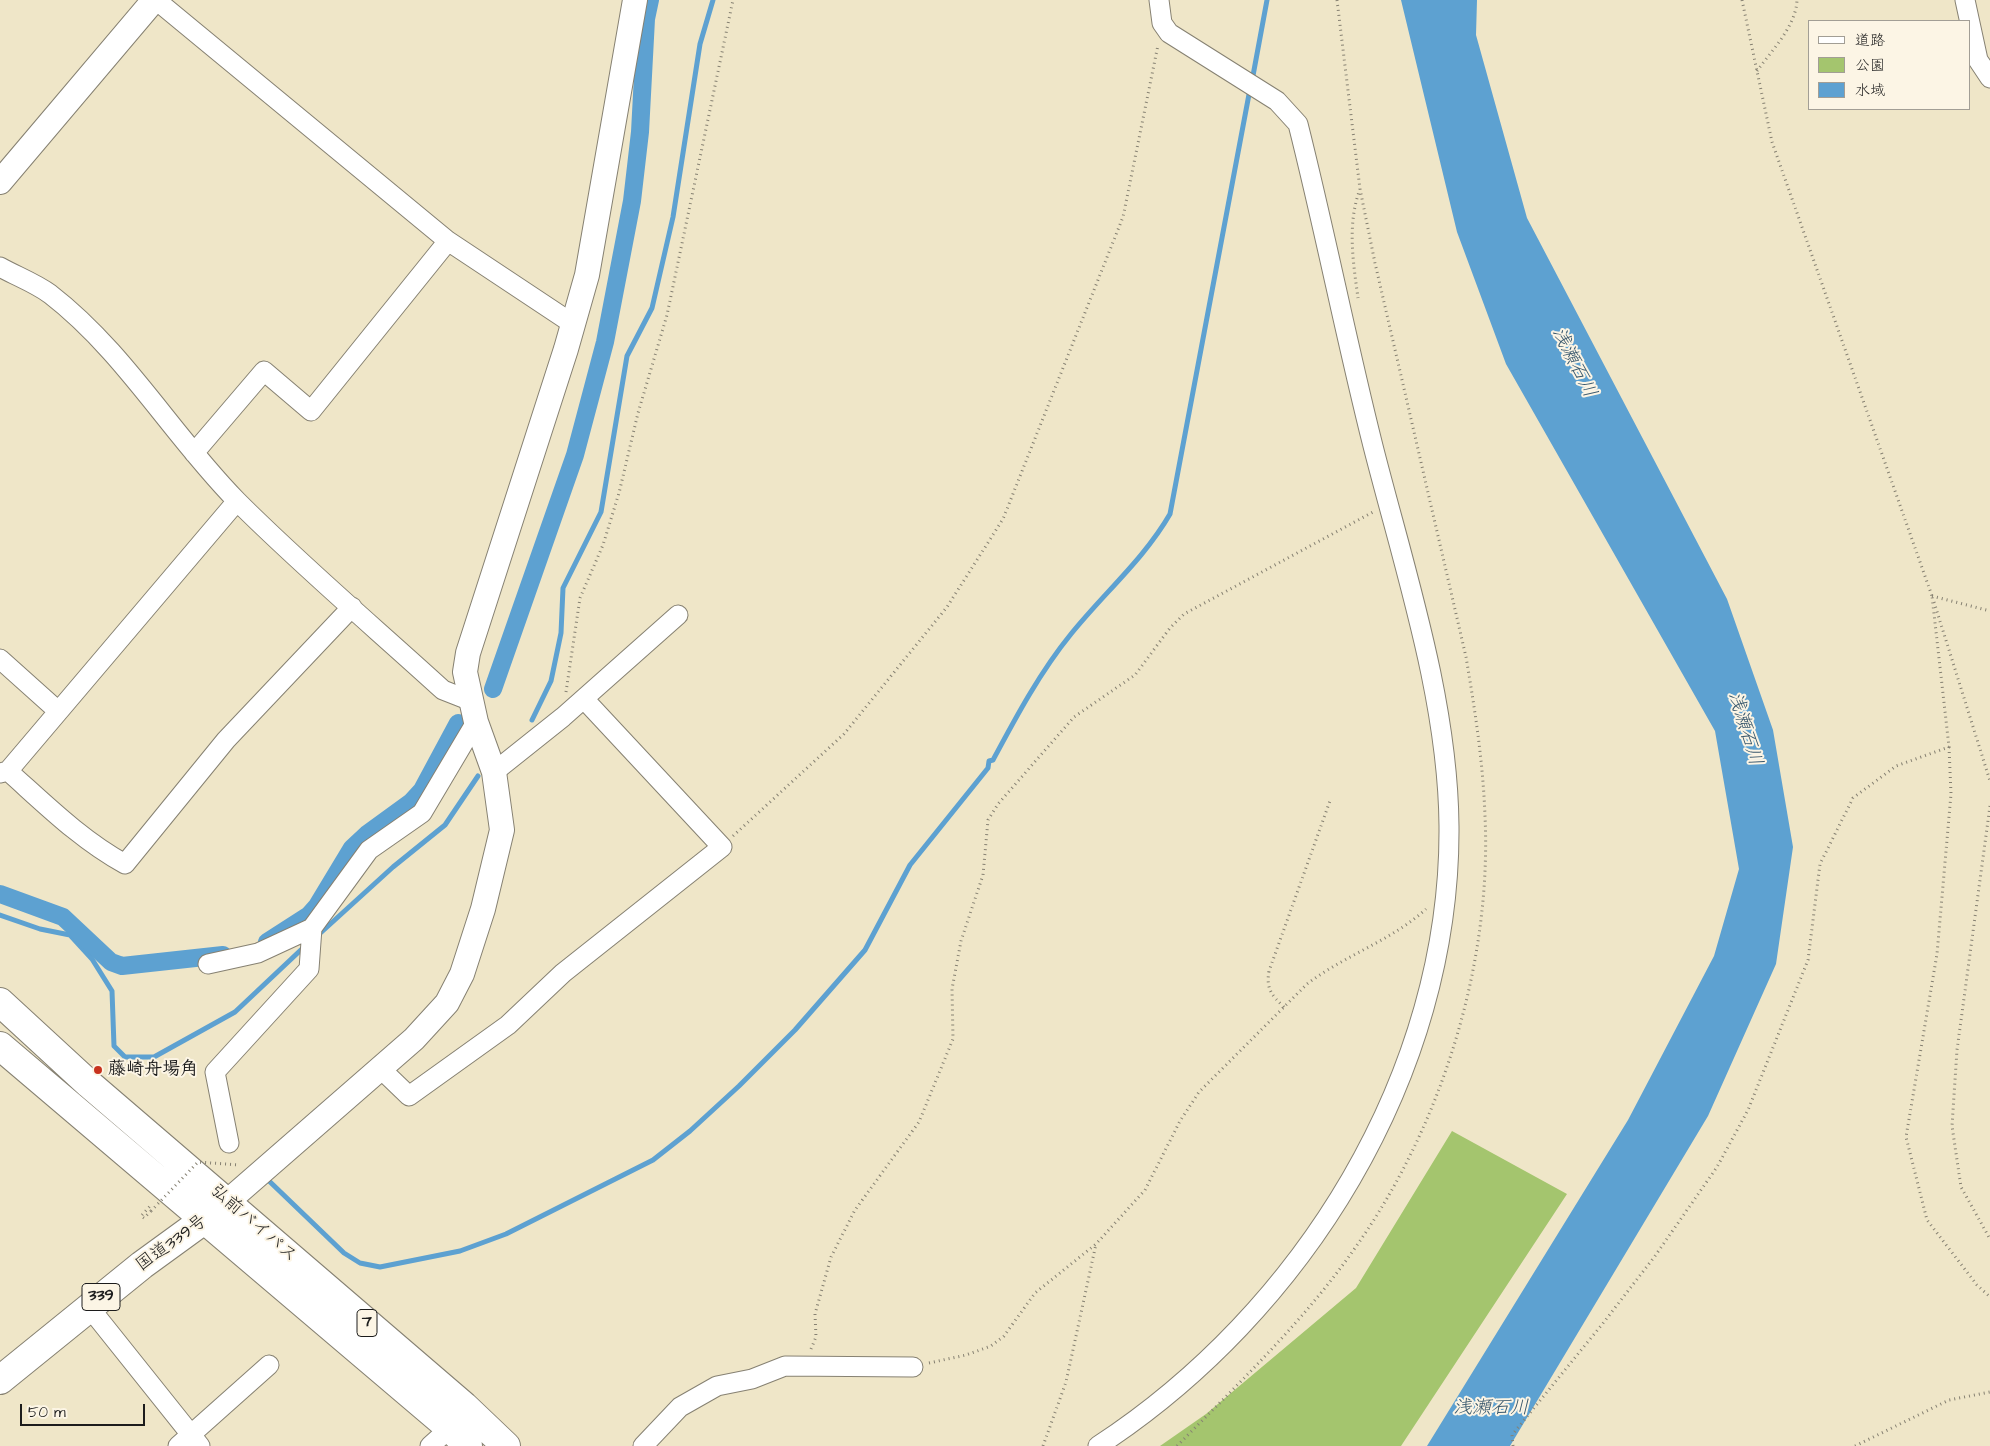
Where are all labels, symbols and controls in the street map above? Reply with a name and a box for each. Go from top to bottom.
legend [1808,20,1970,110]
text: 道路 [1855,30,1885,51]
text: 公園 [1855,55,1885,76]
text: 水域 [1855,80,1885,101]
water label: 浅瀬石川 [1546,324,1600,402]
water label: 浅瀬石川 [1722,689,1766,769]
place label: 藤崎舟場角 [108,1059,198,1081]
marker: 藤崎舟場角 [92,1064,104,1076]
street label: 弘前バイパス [205,1180,301,1268]
street label: 国道339号 [132,1211,212,1277]
road number: 339 [82,1284,120,1310]
road number: 7 [357,1310,377,1336]
scale bar [22,1394,148,1426]
water label: 浅瀬石川 [1453,1398,1529,1420]
text: 50 m [28,1402,66,1423]

